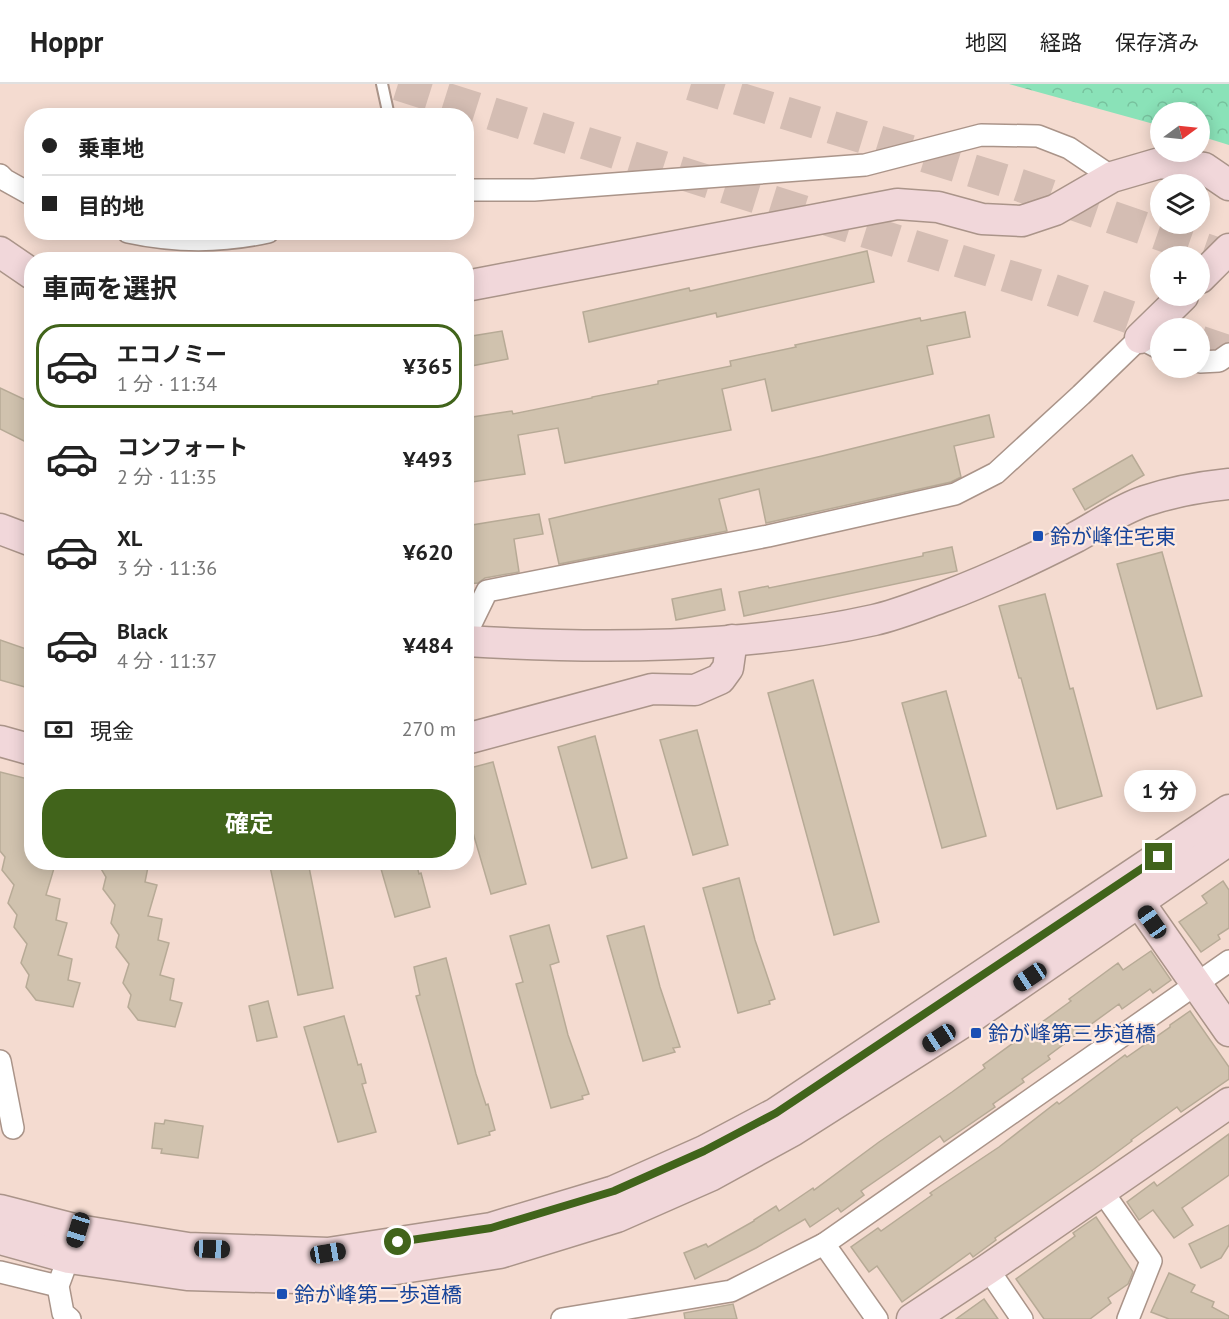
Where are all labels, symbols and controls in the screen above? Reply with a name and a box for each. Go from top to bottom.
text: Hoppr [30,23,103,60]
text: 地図 [965,29,1007,56]
text: 経路 [1040,29,1082,56]
text: 保存済み [1115,29,1199,56]
north arrow [1150,102,1210,162]
map controls [1150,102,1210,378]
text: 乗車地 [78,134,144,162]
button: layers [1150,174,1210,234]
text: 目的地 [78,192,144,220]
button: + [1150,246,1210,306]
text: 車両を選択 [42,271,177,305]
button: − [1150,318,1210,378]
icon: car [45,339,99,393]
text: エコノミー [117,340,227,368]
text: ¥365 [403,352,453,380]
text: 1 分 · 11:34 [117,371,217,397]
icon: car [45,432,99,486]
text: コンフォート [117,433,248,461]
text: ¥493 [403,445,453,473]
text: 2 分 · 11:35 [117,464,217,490]
place label: 鈴が峰住宅東 [1050,523,1176,550]
text: XL [117,524,142,552]
icon: car [45,525,99,579]
marker: 鈴が峰住宅東 [1031,529,1045,543]
text: ¥620 [403,538,453,566]
text: 3 分 · 11:36 [117,555,217,581]
text: Black [117,617,168,645]
icon: car [45,618,99,672]
text: ¥484 [403,631,453,659]
text: 4 分 · 11:37 [117,648,217,674]
icon: cash [42,713,75,746]
text: 270 m [402,716,456,742]
text: 現金 [90,717,134,745]
callout: 1 分 [1123,770,1195,812]
text: 1 分 [1142,778,1178,804]
button: 確定 [42,789,456,858]
route end [1145,843,1172,870]
car [1134,902,1170,942]
car [1010,959,1050,995]
place label: 鈴が峰第三歩道橋 [988,1020,1156,1047]
car [919,1021,959,1055]
marker: 鈴が峰第三歩道橋 [969,1026,983,1040]
car [64,1210,92,1250]
route start [384,1228,411,1255]
car [194,1239,230,1259]
car [309,1241,347,1265]
place label: 鈴が峰第二歩道橋 [294,1281,462,1308]
marker: 鈴が峰第二歩道橋 [275,1287,289,1301]

